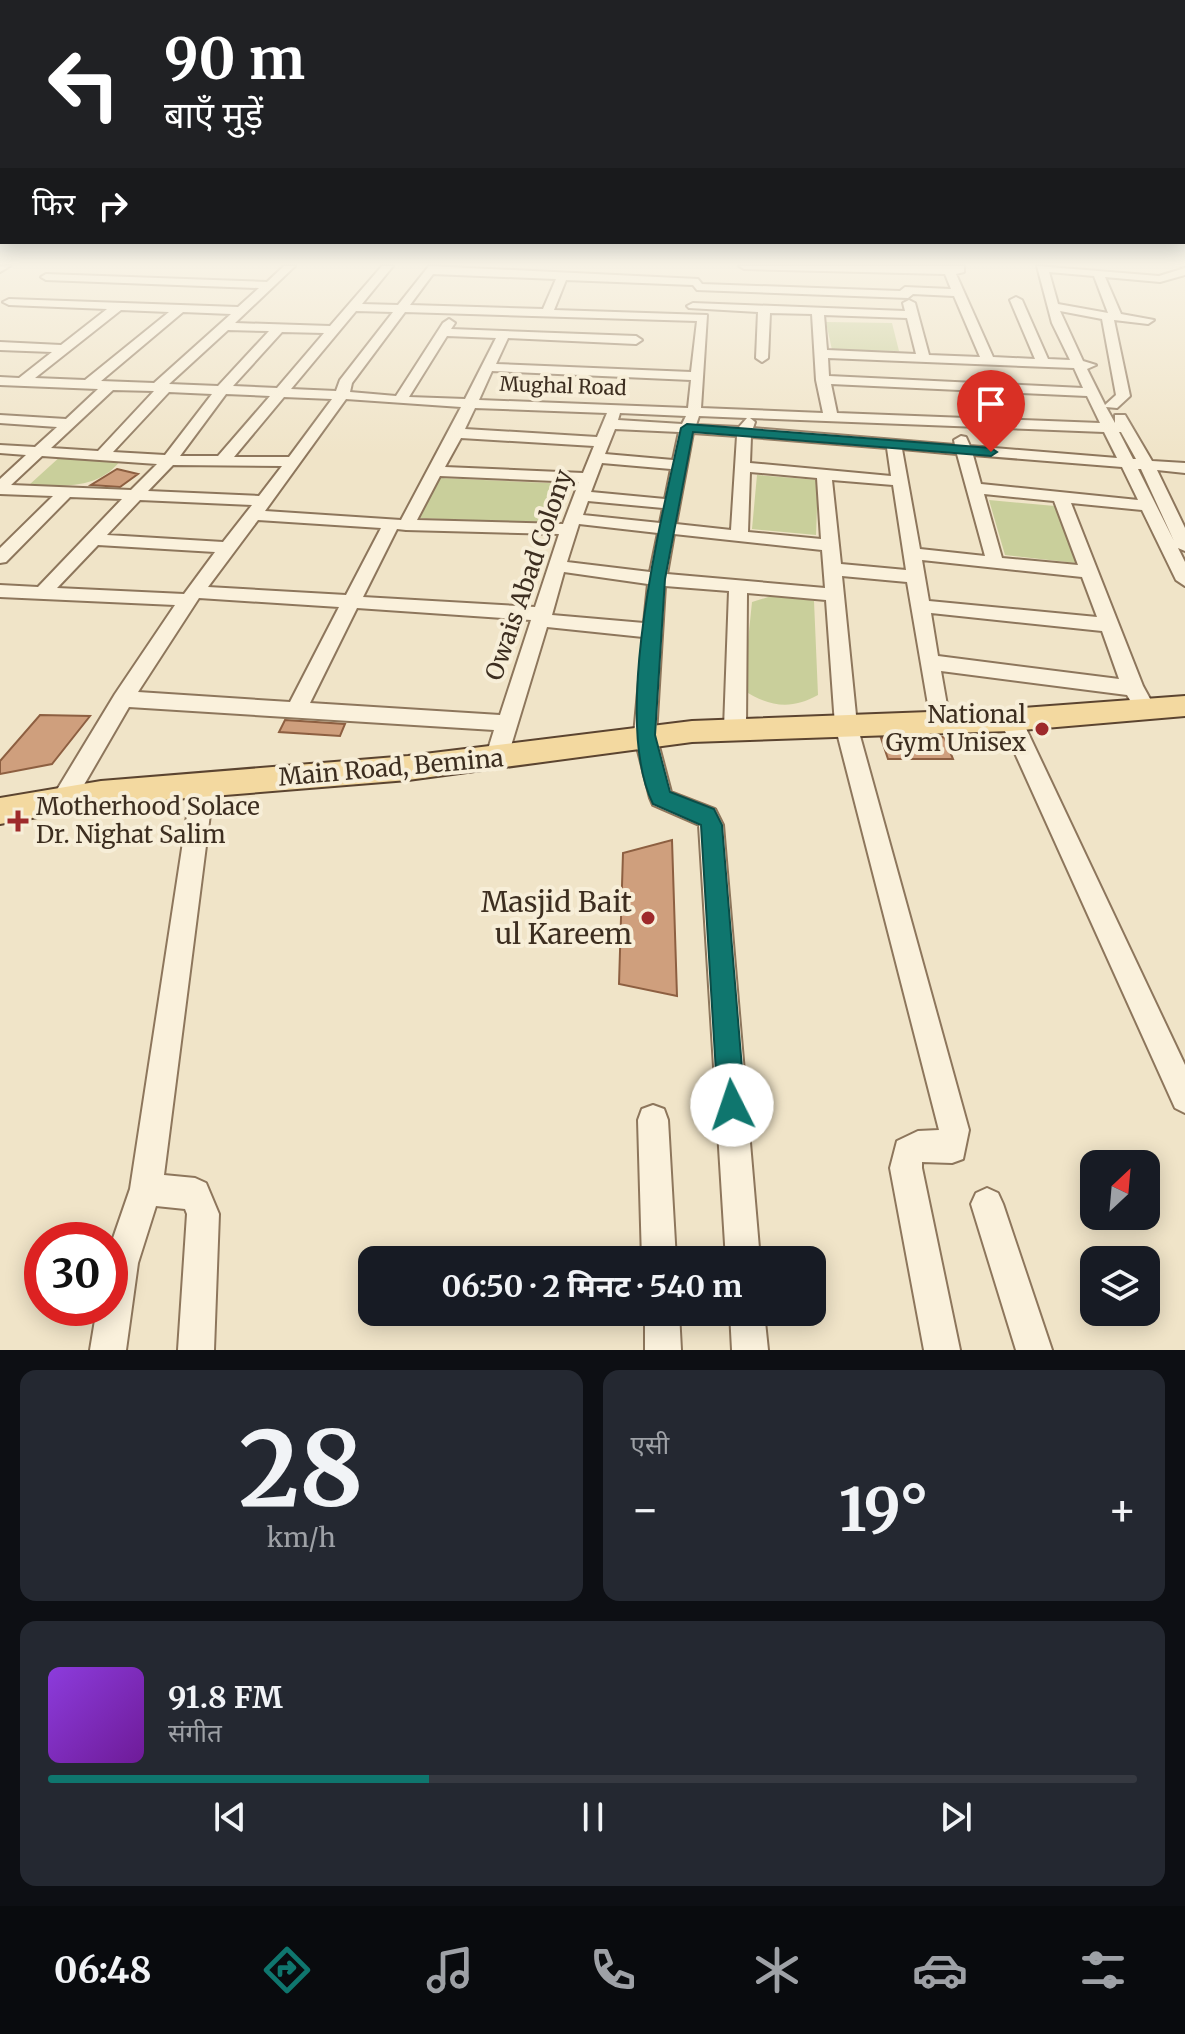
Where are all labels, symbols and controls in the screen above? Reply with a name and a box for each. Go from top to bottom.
text: 90 m [164,24,305,94]
icon: left [32,32,136,136]
text: बाएँ मुड़ें [164,93,263,138]
icon: right [91,184,135,228]
text: फिर [32,185,75,223]
pin [957,370,1025,452]
street label: Mughal Road [499,371,627,400]
icon: arrive [969,382,1013,426]
street label: Owais Abad Colony [478,465,579,684]
place label: National Gym Unisex [886,699,1027,758]
marker: National Gym Unisex [1033,720,1051,738]
street label: Main Road, Bemina [277,742,505,793]
place label: Motherhood Solace Dr. Nighat Salim [36,791,260,850]
marker: Motherhood Solace Dr. Nighat Salim [7,810,29,832]
place label: Masjid Bait ul Kareem [481,884,632,952]
marker: Masjid Bait ul Kareem [639,909,657,927]
position arrow [690,1063,774,1147]
north arrow [1080,1150,1160,1230]
map controls [1080,1150,1160,1326]
speed limit sign: 30 [24,1222,128,1326]
button: layers [1080,1246,1160,1326]
text: 06:50 · 2 मिनट · 540 m [442,1267,742,1305]
text: 28 [239,1404,364,1534]
text: एसी [631,1428,669,1461]
text: 19° [839,1472,929,1547]
text: − [631,1482,660,1537]
text: + [1108,1482,1137,1537]
text: km/h [267,1521,336,1554]
text: 91.8 FM [168,1678,283,1716]
text: संगीत [168,1716,222,1749]
icon: previous [208,1795,252,1839]
icon: pause [571,1795,615,1839]
icon: next [934,1795,978,1839]
icon: directions [259,1942,315,1998]
icon: music [422,1942,478,1998]
icon: phone [585,1942,641,1998]
icon: climate [749,1942,805,1998]
icon: car [912,1942,968,1998]
icon: filters [1075,1942,1131,1998]
text: 06:48 [54,1948,152,1993]

